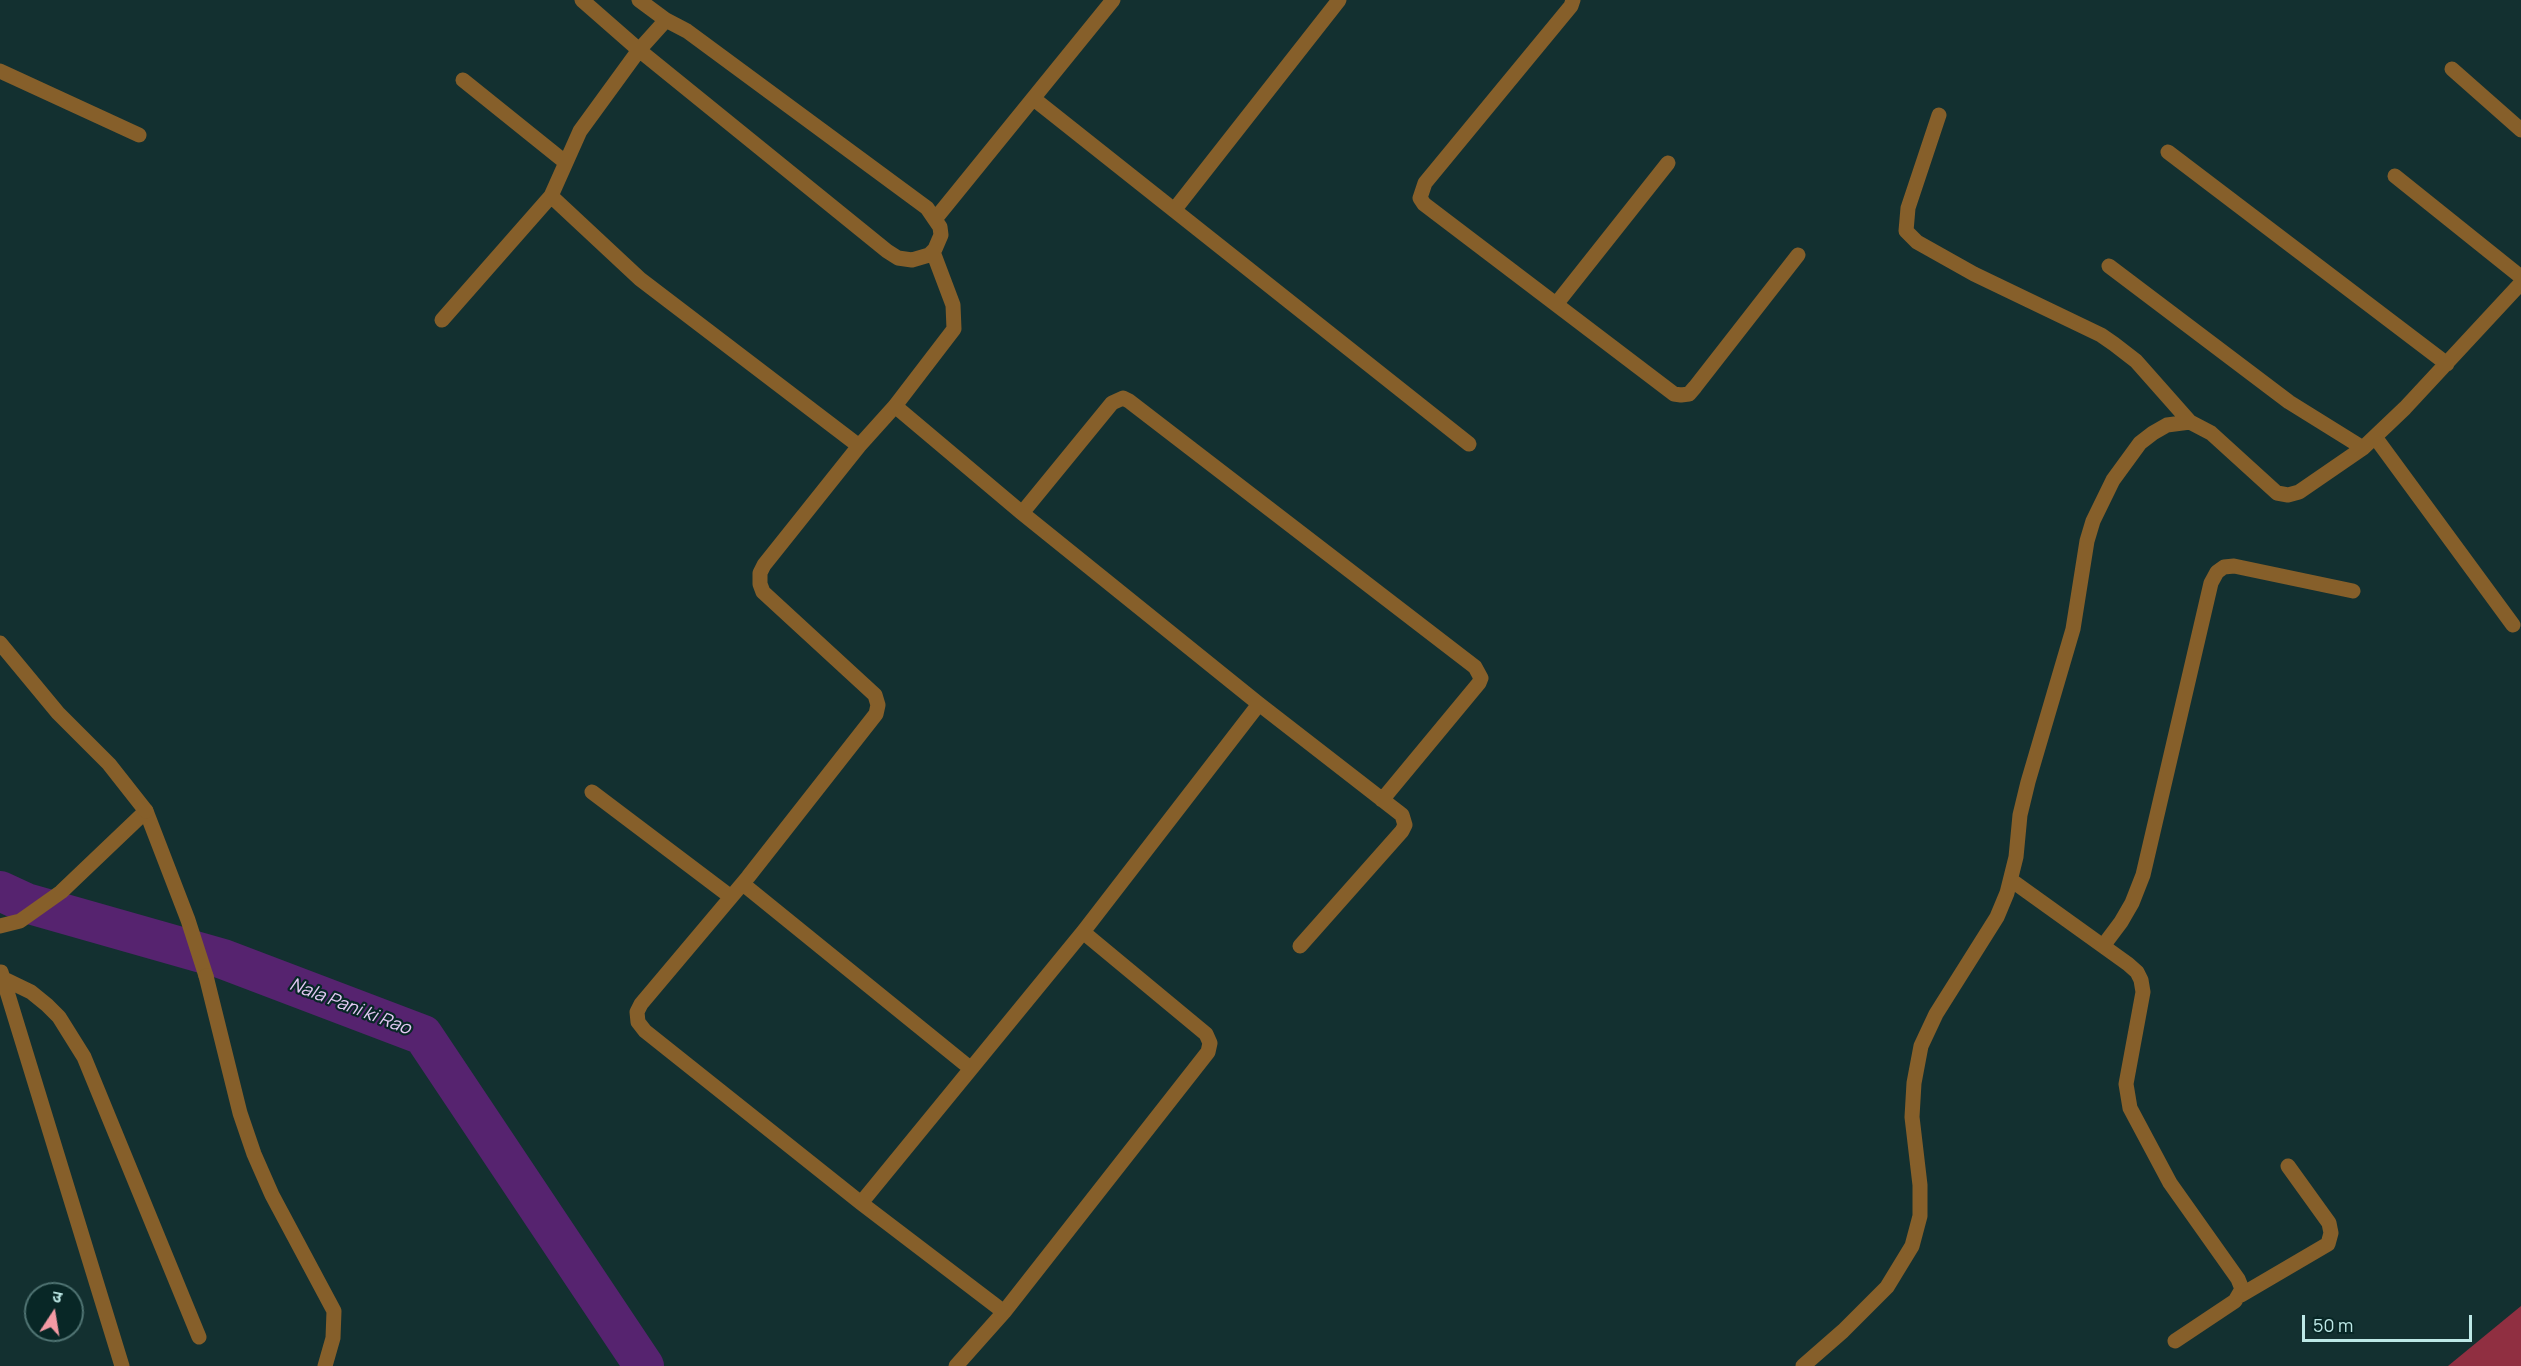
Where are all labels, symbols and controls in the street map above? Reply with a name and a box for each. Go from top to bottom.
water label: Nala Pani ki Rao [286,974,414,1040]
north arrow [24,1282,84,1342]
text: उ [50,1285,64,1308]
scale bar [2305,1303,2474,1341]
text: 50 m [2313,1313,2353,1337]

